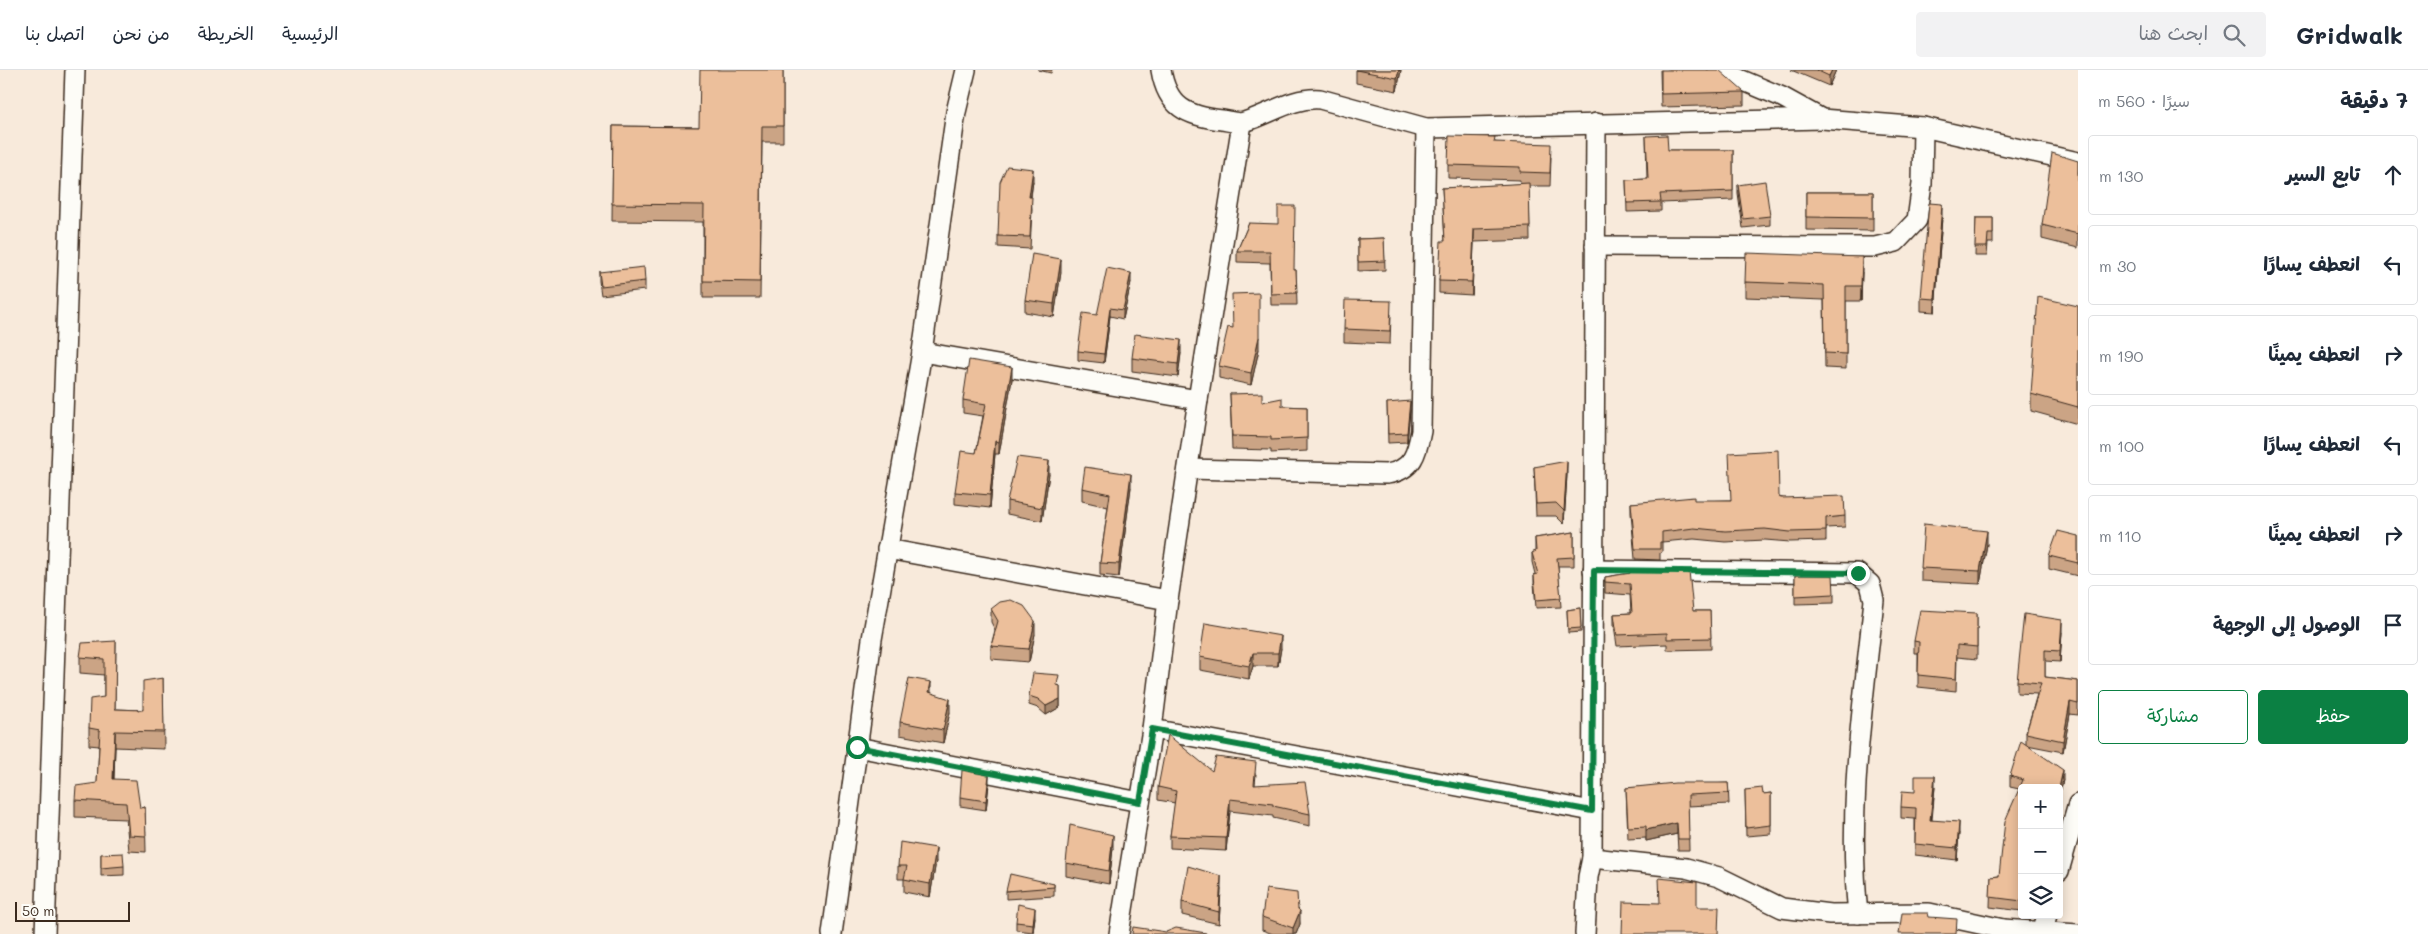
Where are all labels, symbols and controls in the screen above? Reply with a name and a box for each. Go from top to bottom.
search box [1916,12,2266,57]
text: Gridwalk [2296,19,2403,50]
text: ابحث هنا [2138,20,2208,45]
text: اتصل بنا [25,21,85,45]
text: من نحن [113,21,170,45]
text: الخريطة [198,21,254,45]
text: الرئيسية [282,21,338,45]
icon: search [2220,21,2248,49]
text: 7 دقيقة [2340,86,2408,113]
text: سيرًا · 560 m [2098,90,2190,111]
text: تابع السير [2285,161,2360,186]
icon: ahead [2379,161,2407,189]
text: 130 m [2099,165,2143,186]
text: انعطف يسارًا [2263,251,2360,276]
icon: left [2379,251,2407,279]
text: 30 m [2099,255,2136,276]
text: انعطف يمينًا [2268,341,2360,366]
icon: right [2379,341,2407,369]
text: 190 m [2099,345,2143,366]
text: انعطف يسارًا [2263,431,2360,456]
icon: left [2379,431,2407,459]
text: 100 m [2099,435,2144,456]
text: انعطف يمينًا [2268,521,2360,546]
icon: right [2379,521,2407,549]
text: 110 m [2099,525,2141,546]
route end [1847,562,1870,585]
text: الوصول إلى الوجهة [2213,611,2360,636]
icon: arrive [2379,611,2407,639]
button: مشاركة [2098,690,2248,744]
button: حفظ [2258,690,2408,744]
route start [846,736,869,759]
map controls [2018,784,2063,919]
button: + [2018,784,2063,829]
button: − [2018,829,2063,874]
button: layers [2018,874,2063,919]
scale bar [15,899,130,922]
text: 50 m [22,901,54,920]

